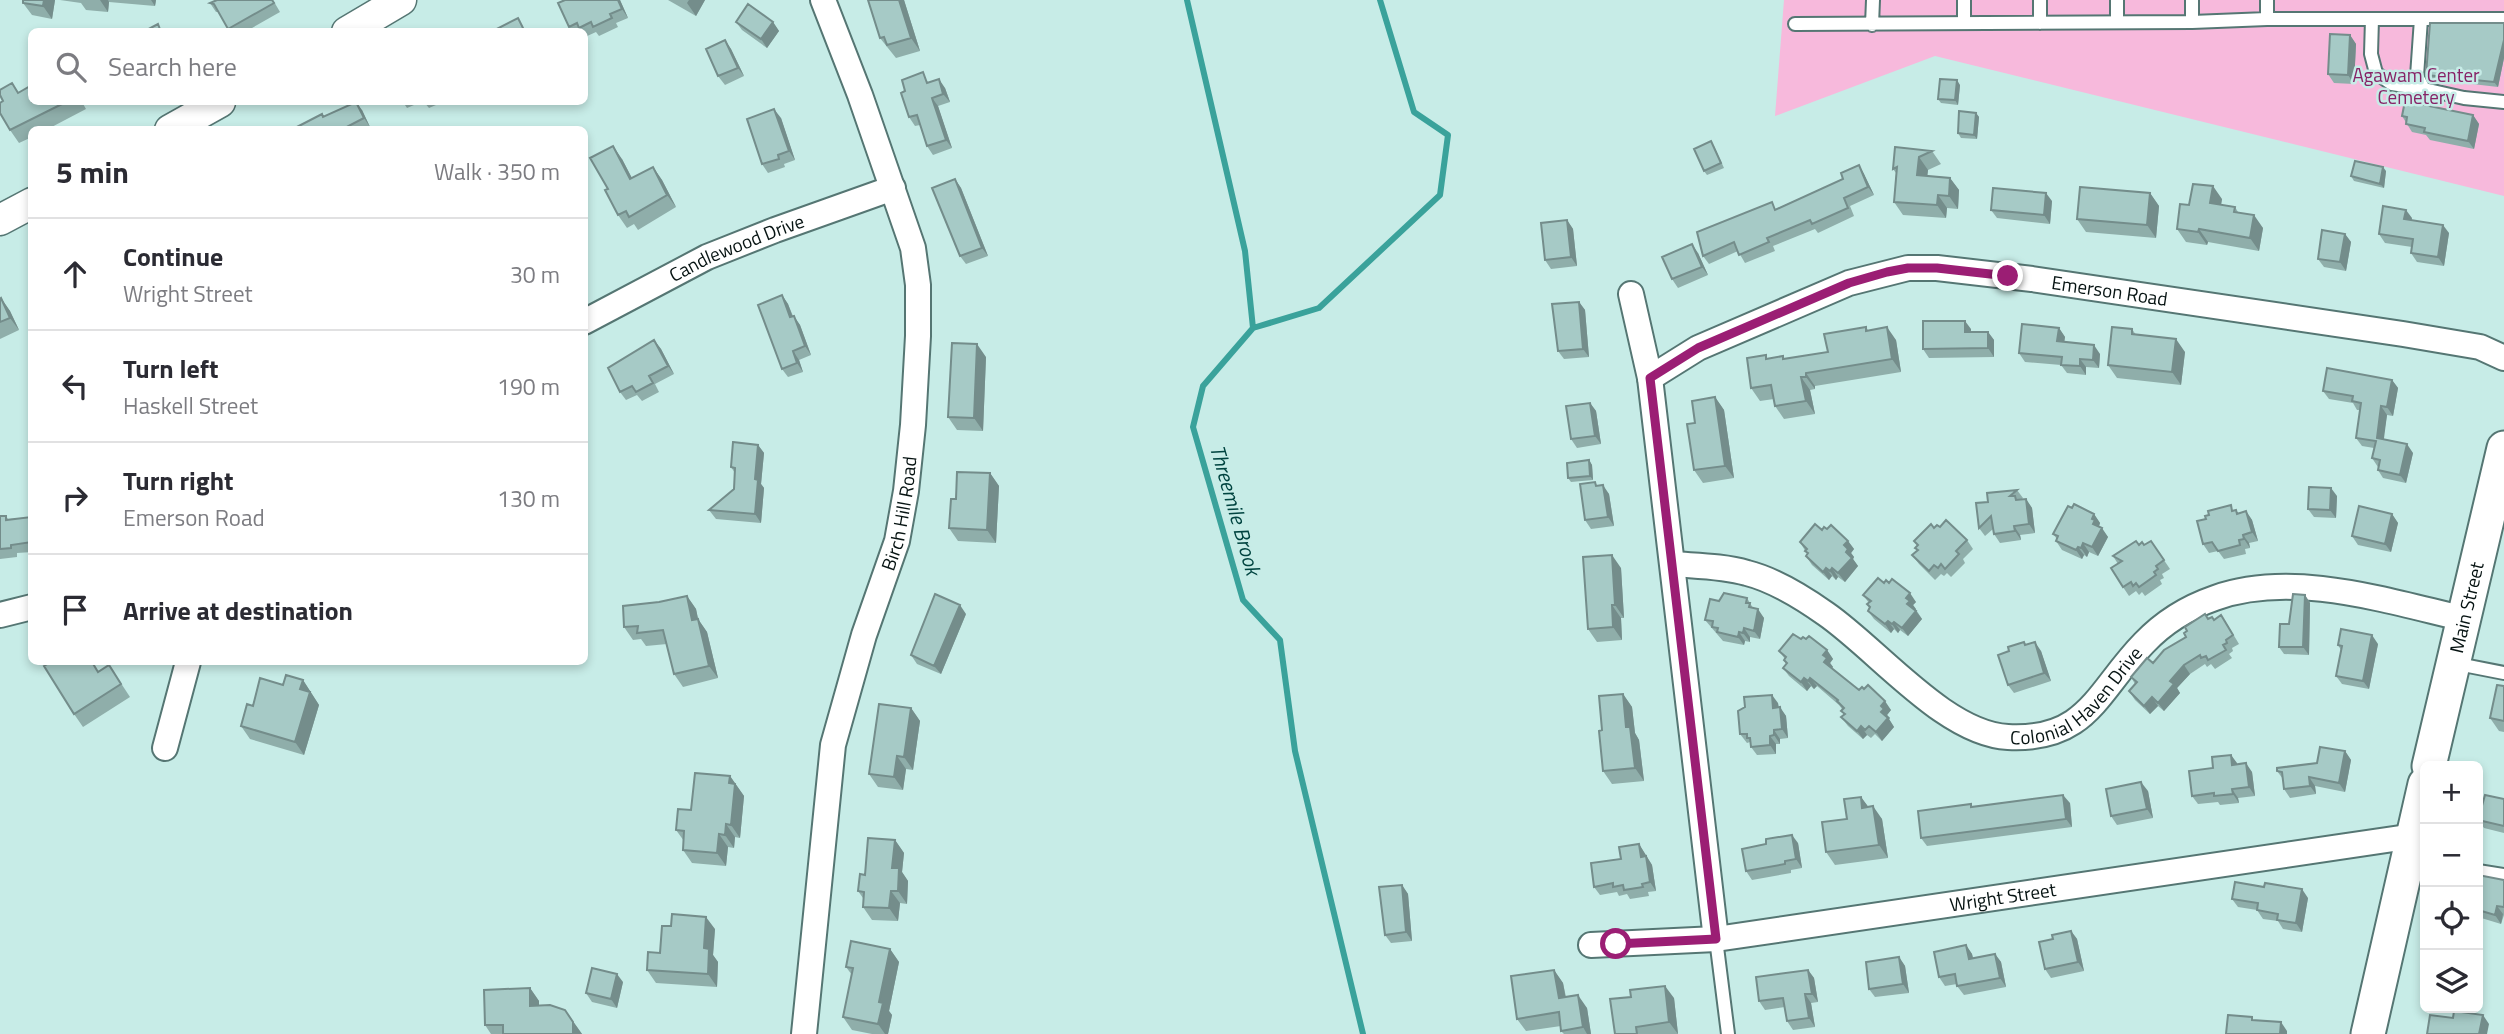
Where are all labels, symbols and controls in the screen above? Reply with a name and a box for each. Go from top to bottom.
search box [28,28,588,105]
text: Search here [108,47,237,86]
icon: search [52,48,90,86]
park label: Agawam Center Cemetery [2352,60,2480,111]
text: 5 min [56,149,129,195]
text: Walk · 350 m [434,154,560,189]
street label: Candlewood Drive [663,206,808,289]
text: Continue [123,237,223,276]
icon: ahead [56,255,94,293]
text: 30 m [510,257,560,292]
route end [1992,260,2023,291]
street label: Emerson Road [2050,267,2170,313]
text: Wright Street [123,276,253,311]
text: Turn left [123,349,218,388]
icon: left [56,367,94,405]
text: 190 m [497,369,560,404]
text: Haskell Street [123,388,258,423]
water label: Threemile Brook [1202,441,1271,581]
street label: Birch Hill Road [873,455,924,574]
text: Turn right [123,461,234,500]
icon: right [56,479,94,517]
text: 130 m [497,481,560,516]
text: Emerson Road [123,500,265,535]
street label: Main Street [2441,558,2491,656]
icon: arrive [56,591,94,629]
text: Arrive at destination [123,591,353,630]
street label: Colonial Haven Drive [2010,639,2149,751]
map controls [2420,761,2483,1013]
button: + [2420,761,2483,824]
button: − [2420,824,2483,887]
street label: Wright Street [1948,874,2058,918]
button: locate [2420,887,2483,950]
route start [1600,928,1631,959]
button: layers [2420,950,2483,1013]

